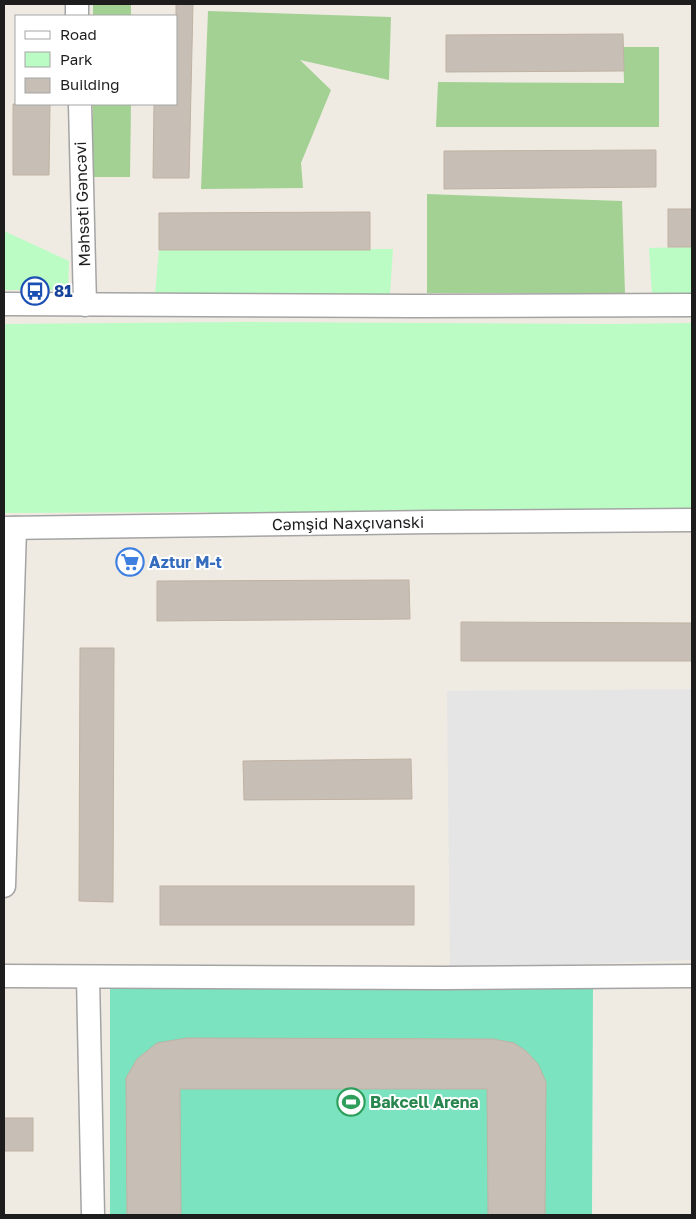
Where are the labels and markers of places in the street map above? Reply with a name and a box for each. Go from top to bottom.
bus stop icon: 81 [20,276,50,306]
place label: 81 [54,281,72,301]
supermarket icon: Aztur M-t [115,547,145,577]
place label: Aztur M-t [149,552,222,572]
sports icon: Bakcell Arena [336,1087,366,1117]
place label: Bakcell Arena [370,1092,479,1112]

